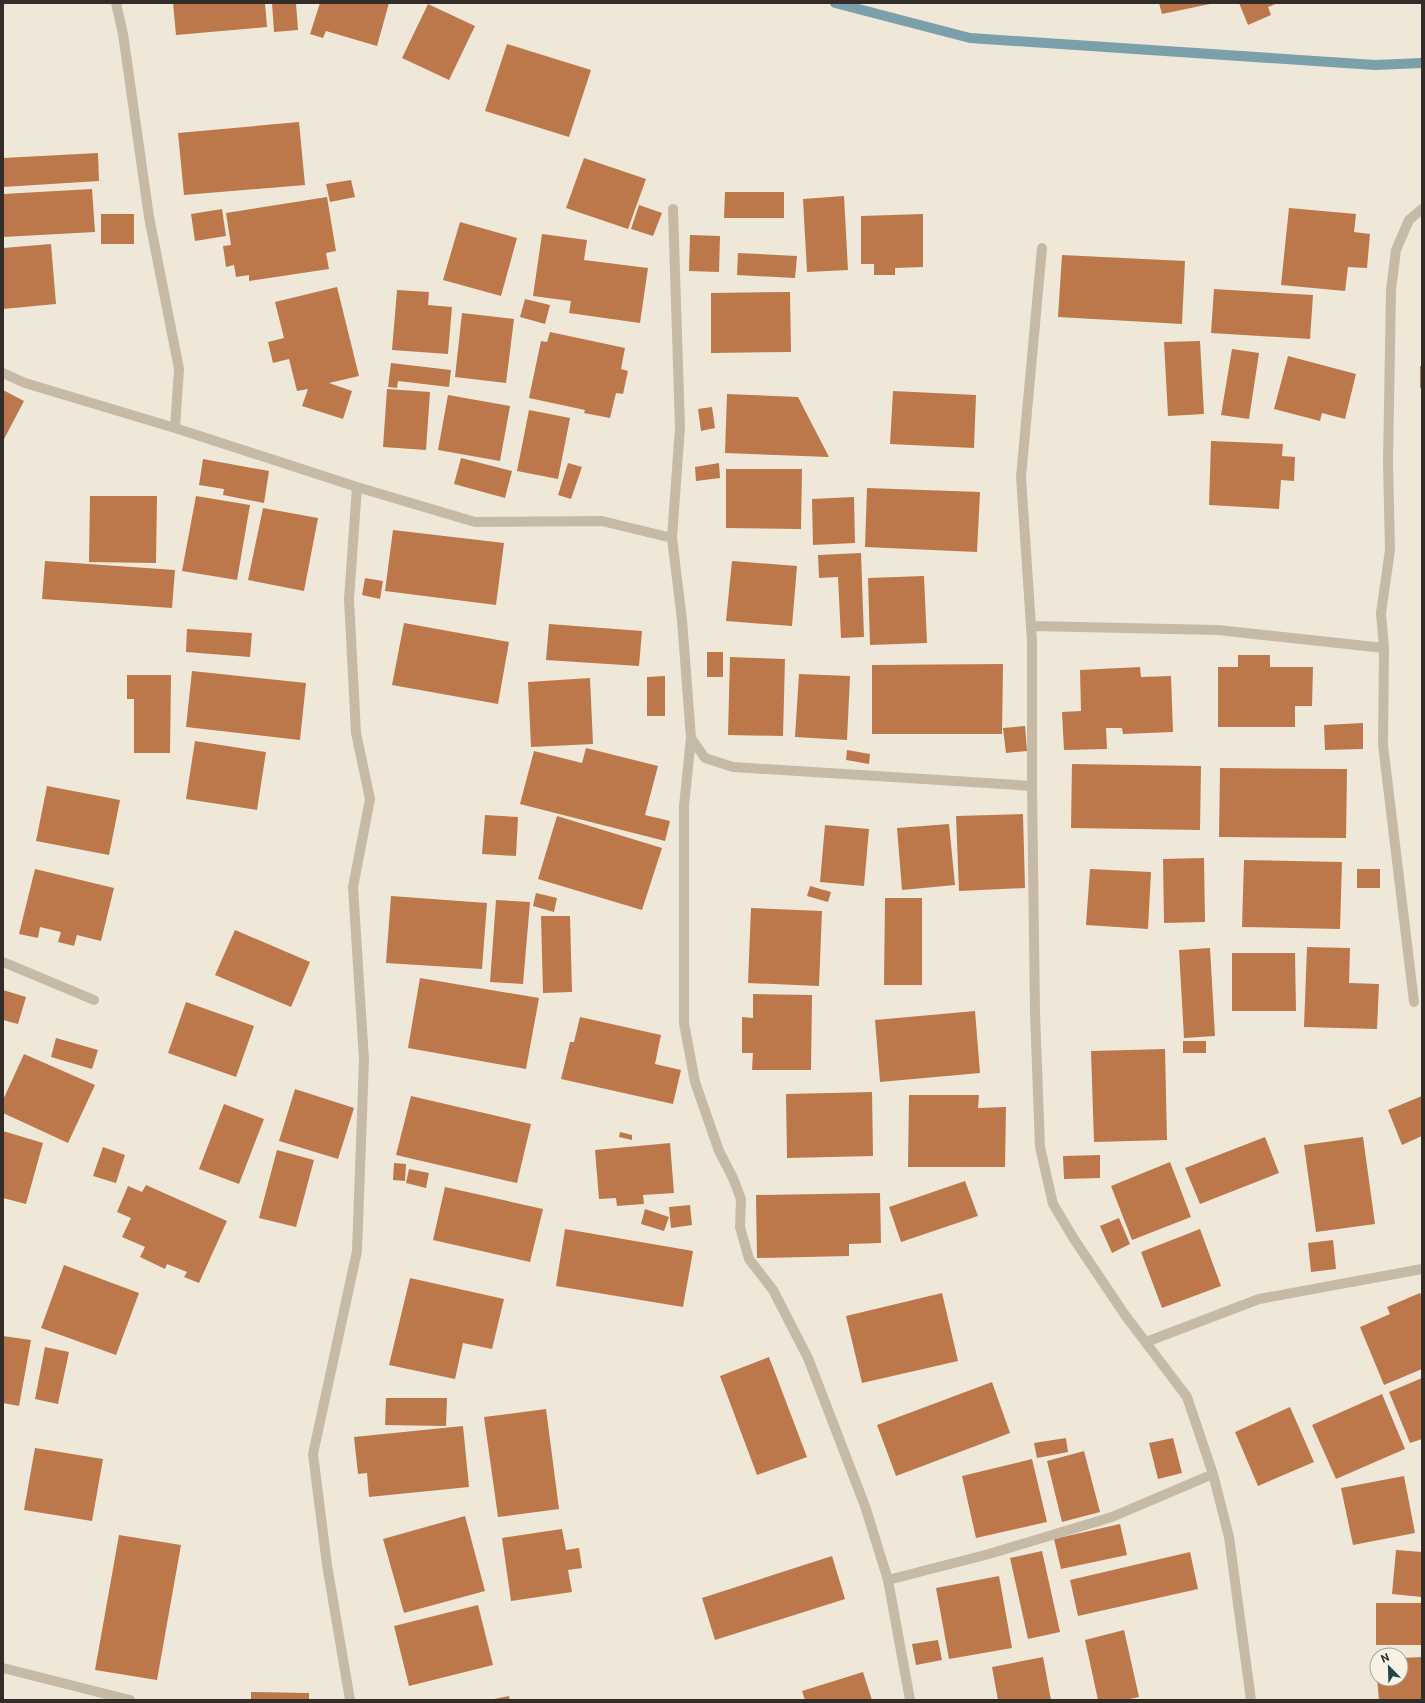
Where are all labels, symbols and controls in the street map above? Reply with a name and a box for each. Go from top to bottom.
north arrow [1369,1647,1409,1687]
text: N [1379,1651,1392,1666]

